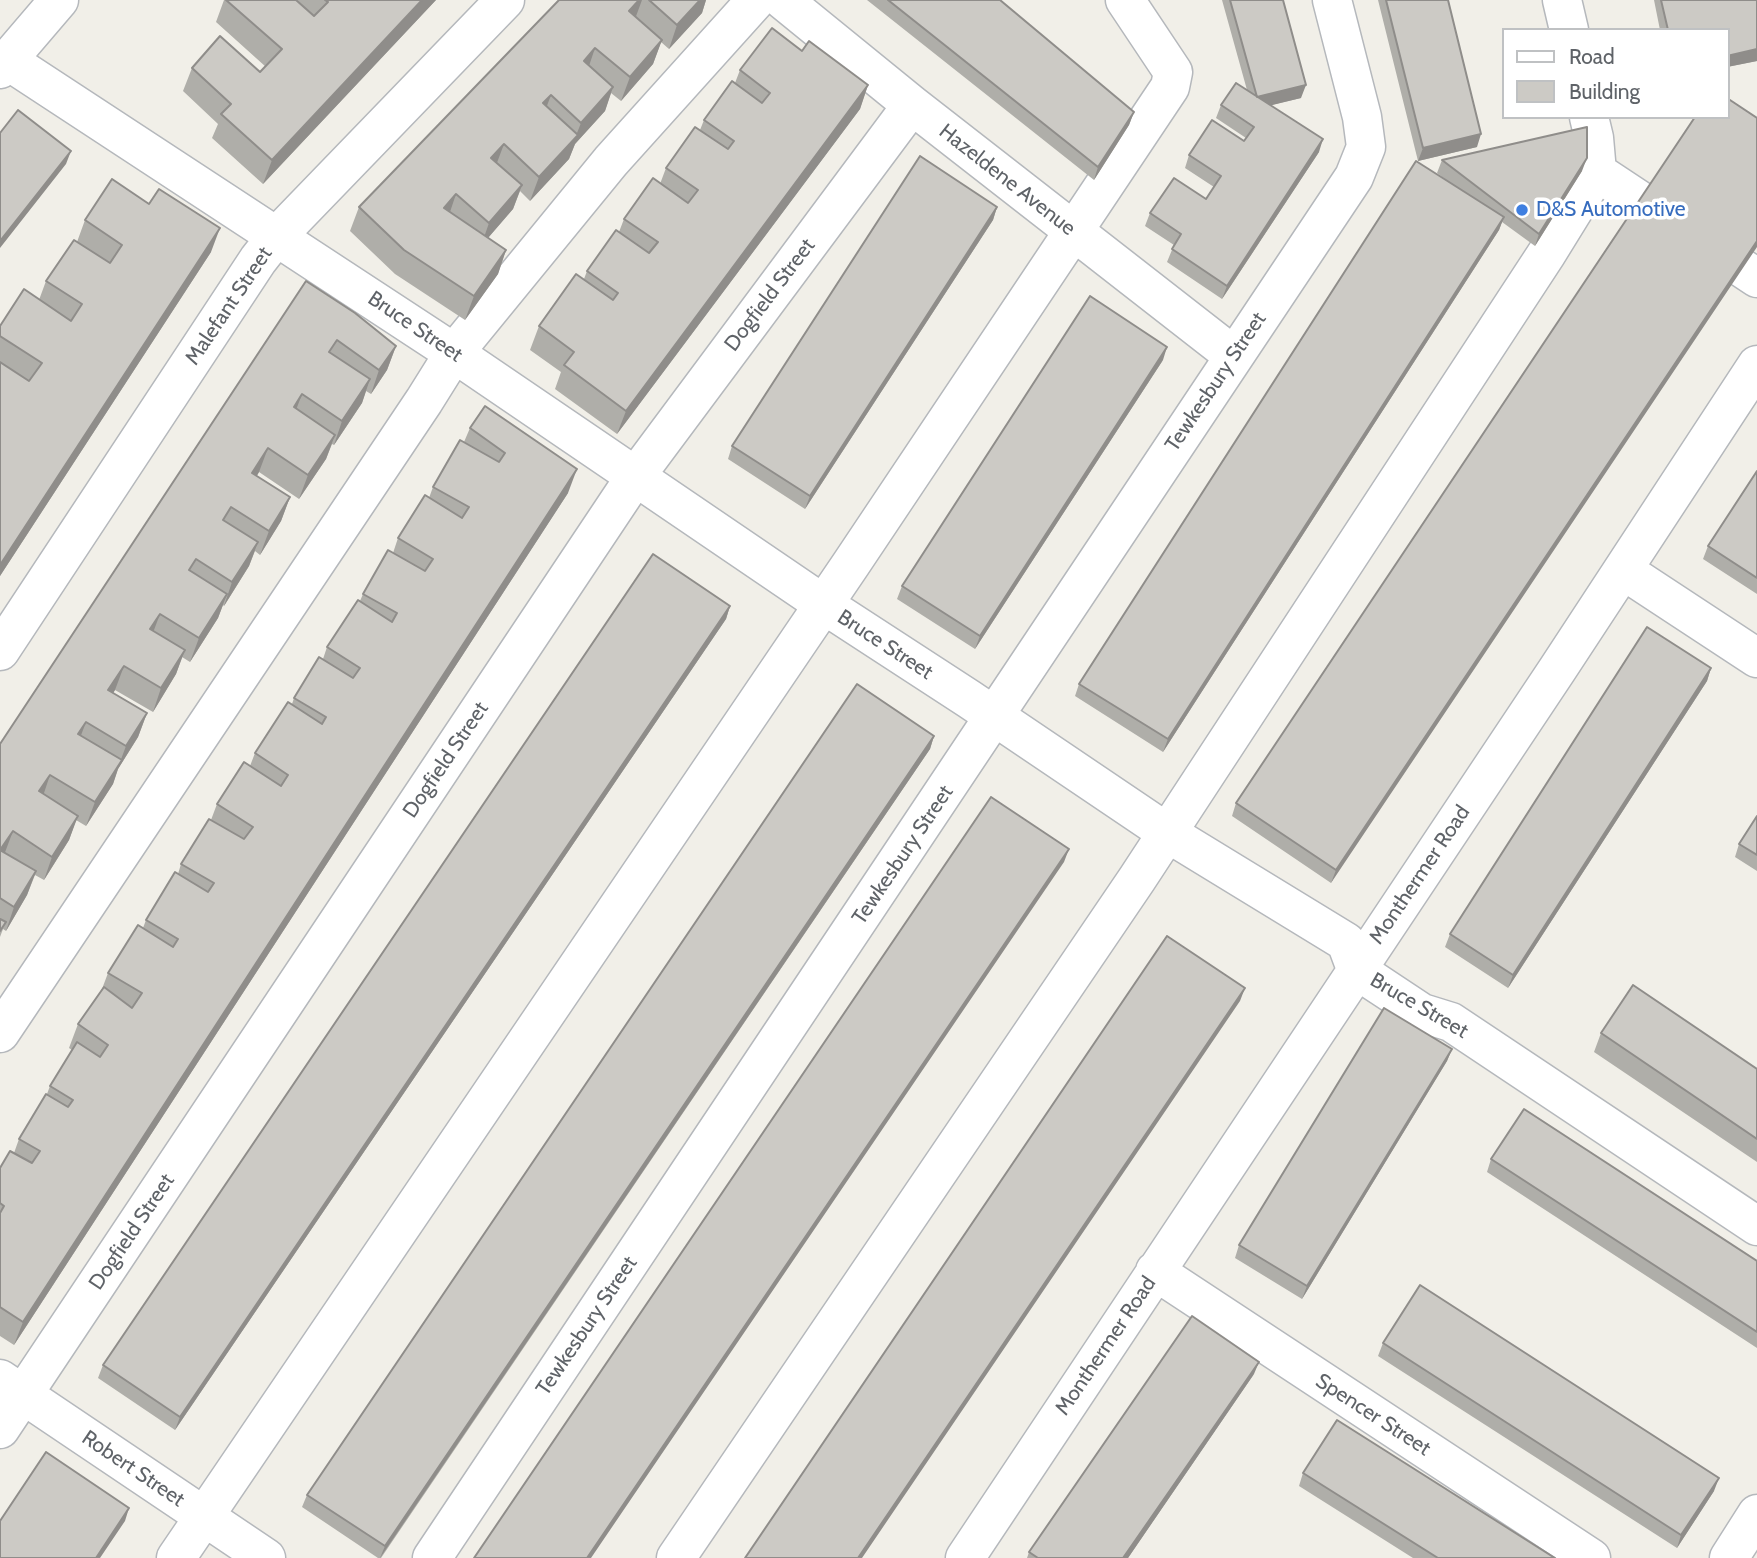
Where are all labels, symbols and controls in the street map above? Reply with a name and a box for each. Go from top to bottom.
legend [1502,28,1729,119]
text: Road [1569,44,1615,69]
text: Building [1569,79,1640,104]
street label: Hazeldene Avenue [934,119,1080,241]
place label: D&S Automotive [1536,197,1686,223]
marker: D&S Automotive [1514,202,1530,218]
street label: Dogfield Street [719,234,821,356]
street label: Malefant Street [180,242,278,370]
street label: Bruce Street [363,286,467,368]
street label: Tewkesbury Street [1160,308,1272,456]
street label: Bruce Street [832,605,938,685]
street label: Dogfield Street [398,697,494,823]
street label: Tewkesbury Street [847,781,959,929]
street label: Monthermer Road [1364,801,1476,949]
street label: Bruce Street [1366,968,1472,1044]
street label: Dogfield Street [84,1169,180,1295]
street label: Tewkesbury Street [531,1252,643,1400]
street label: Monthermer Road [1050,1272,1162,1420]
street label: Spencer Street [1311,1369,1435,1461]
street label: Robert Street [77,1425,189,1513]

